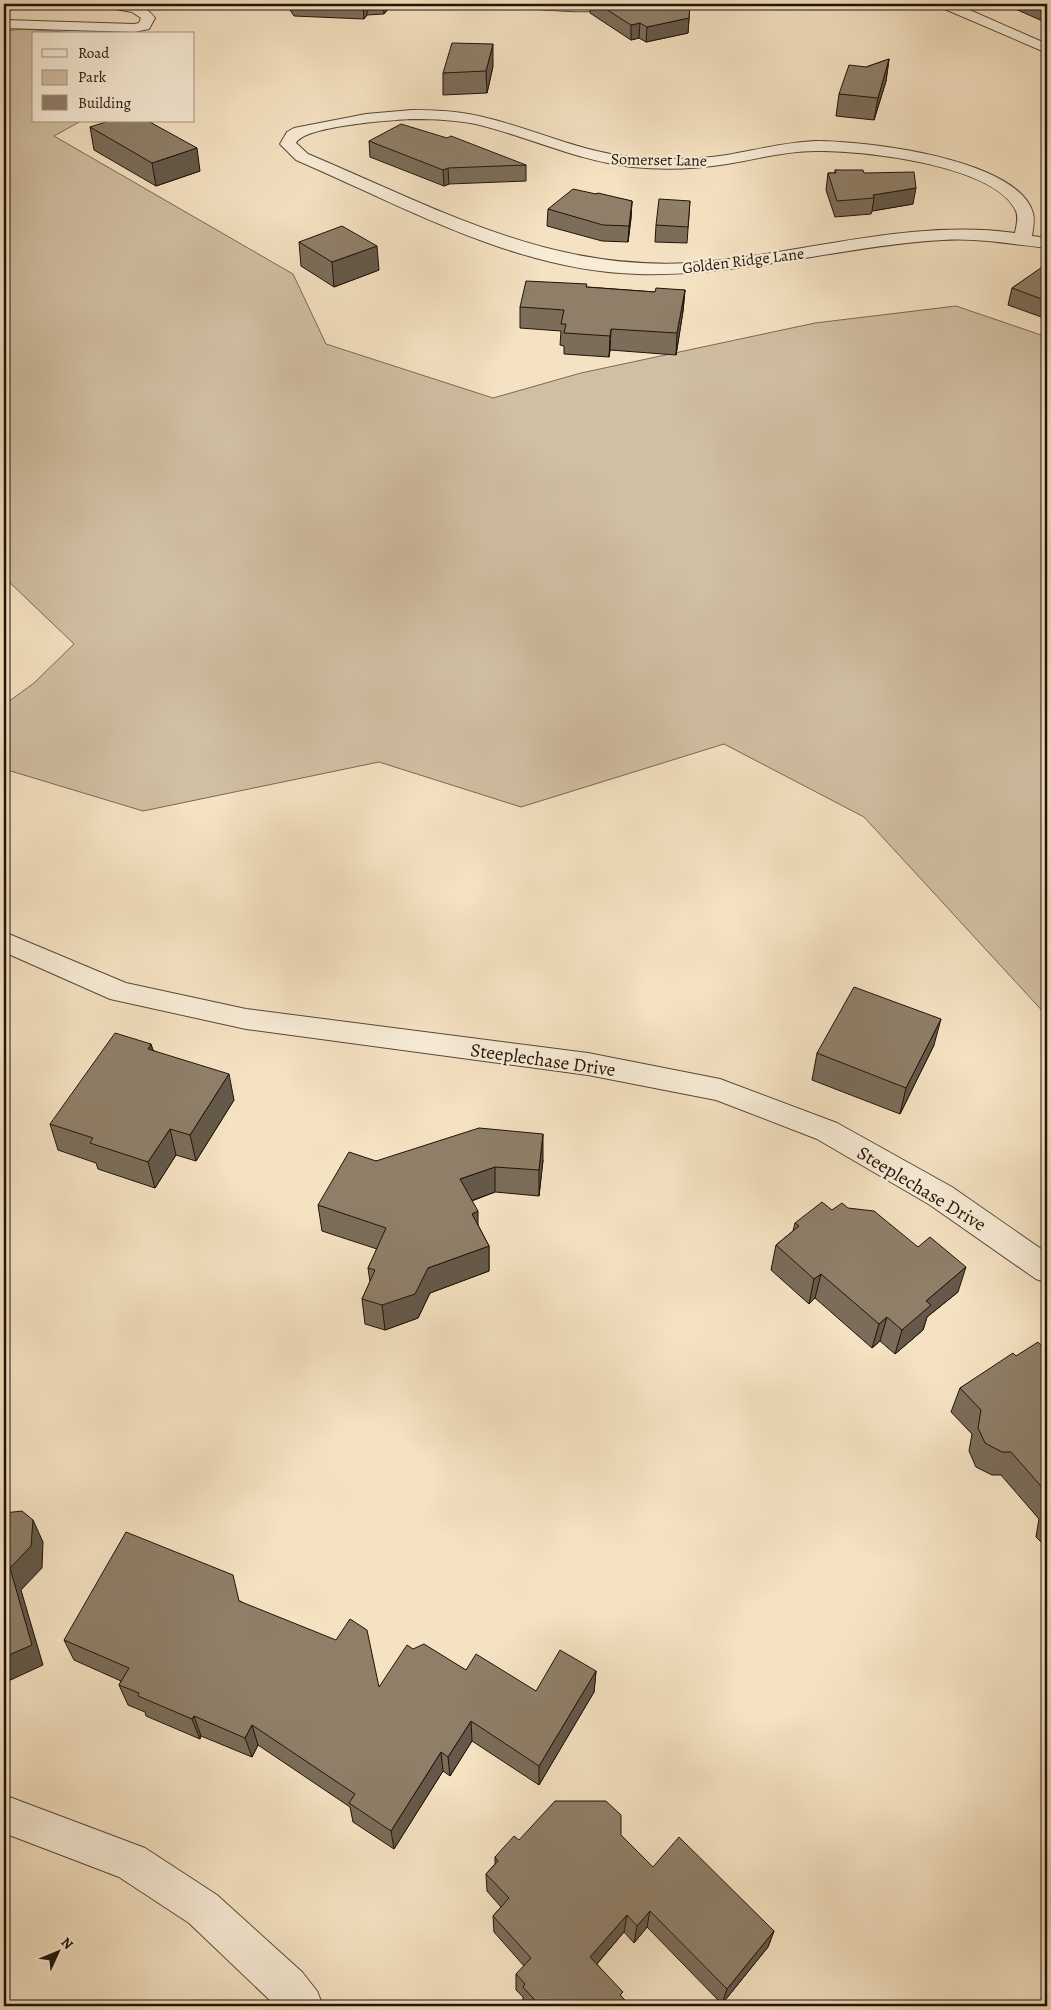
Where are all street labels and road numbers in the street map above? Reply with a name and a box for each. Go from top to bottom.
street label: Somerset Lane [611,148,707,172]
street label: Golden Ridge Lane [681,243,805,279]
street label: Steeplechase Drive [469,1037,617,1083]
street label: Steeplechase Drive [852,1140,991,1238]

